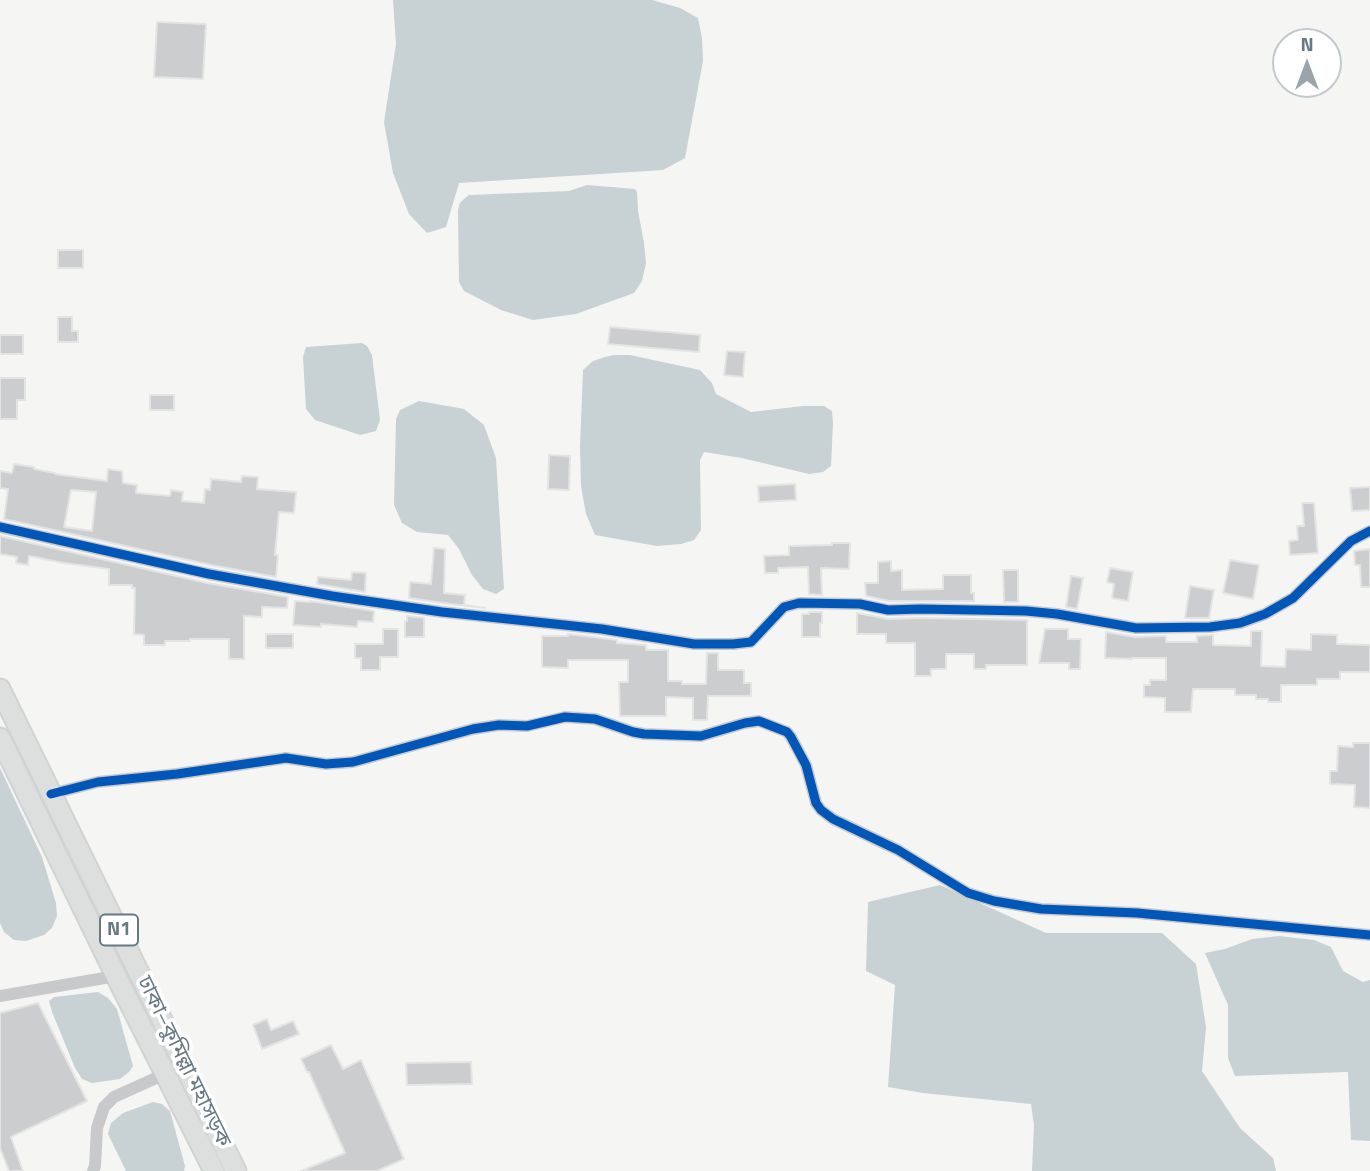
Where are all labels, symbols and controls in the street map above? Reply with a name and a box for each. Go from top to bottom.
north arrow [1272,28,1342,98]
text: N [1300,29,1314,58]
road number: N1 [100,914,138,946]
street label: ঢাকা–কুমিল্লা মহাসড়ক [131,972,235,1152]

